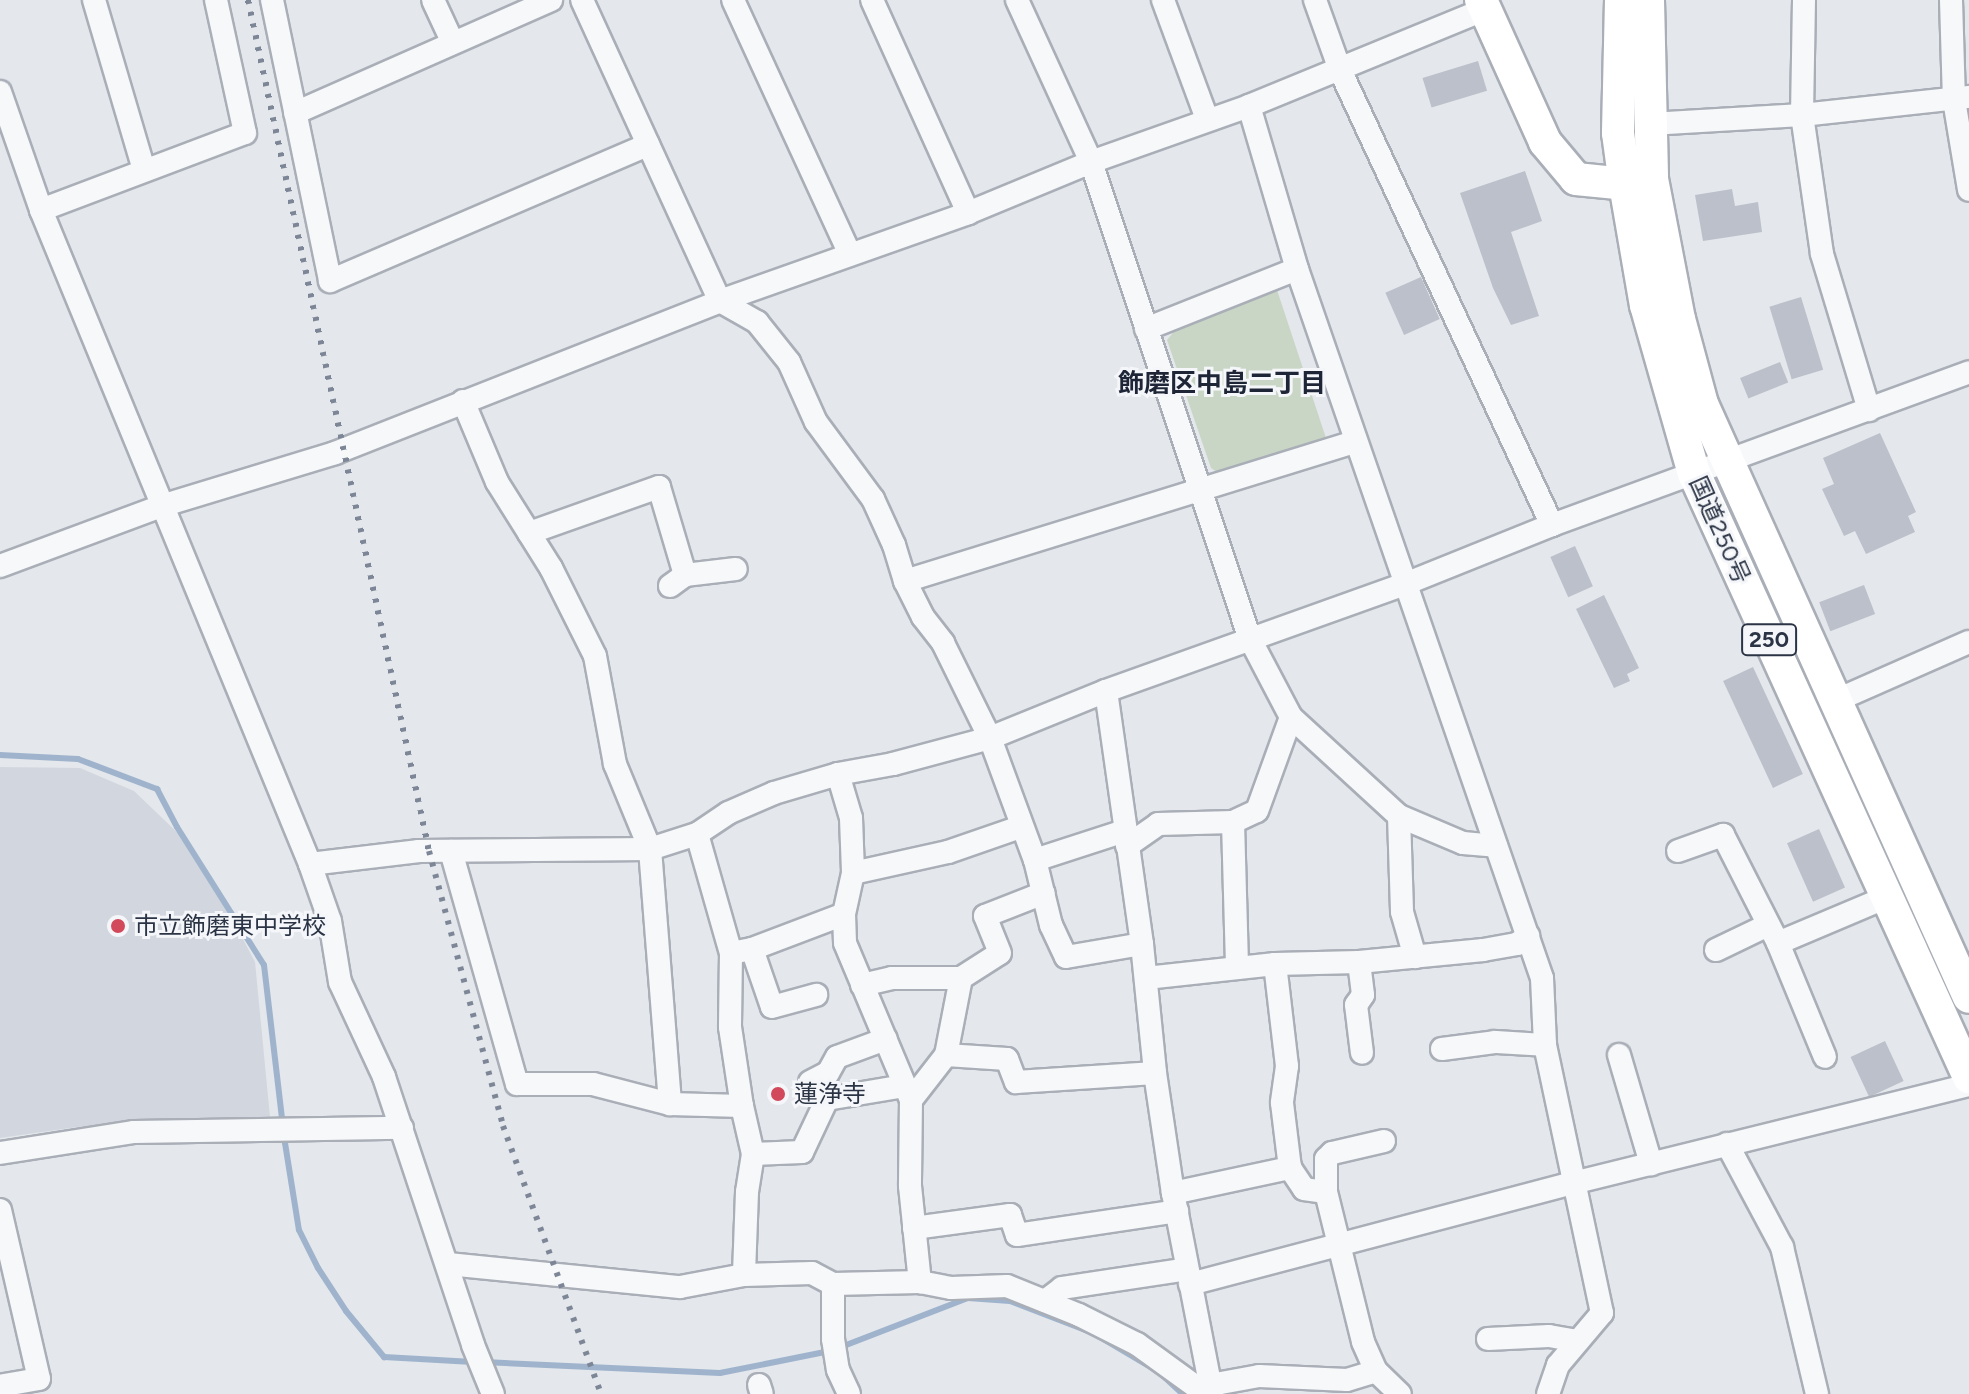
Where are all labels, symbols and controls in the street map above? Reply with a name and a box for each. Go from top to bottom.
district label: 飾磨区中島二丁目 [1118,368,1326,400]
street label: 国道250号 [1684,472,1756,588]
road number: 250 [1741,622,1797,658]
place label: 市立飾磨東中学校 [134,912,326,940]
marker: 市立飾磨東中学校 [109,917,127,935]
place label: 蓮浄寺 [794,1080,866,1108]
marker: 蓮浄寺 [769,1085,787,1103]

